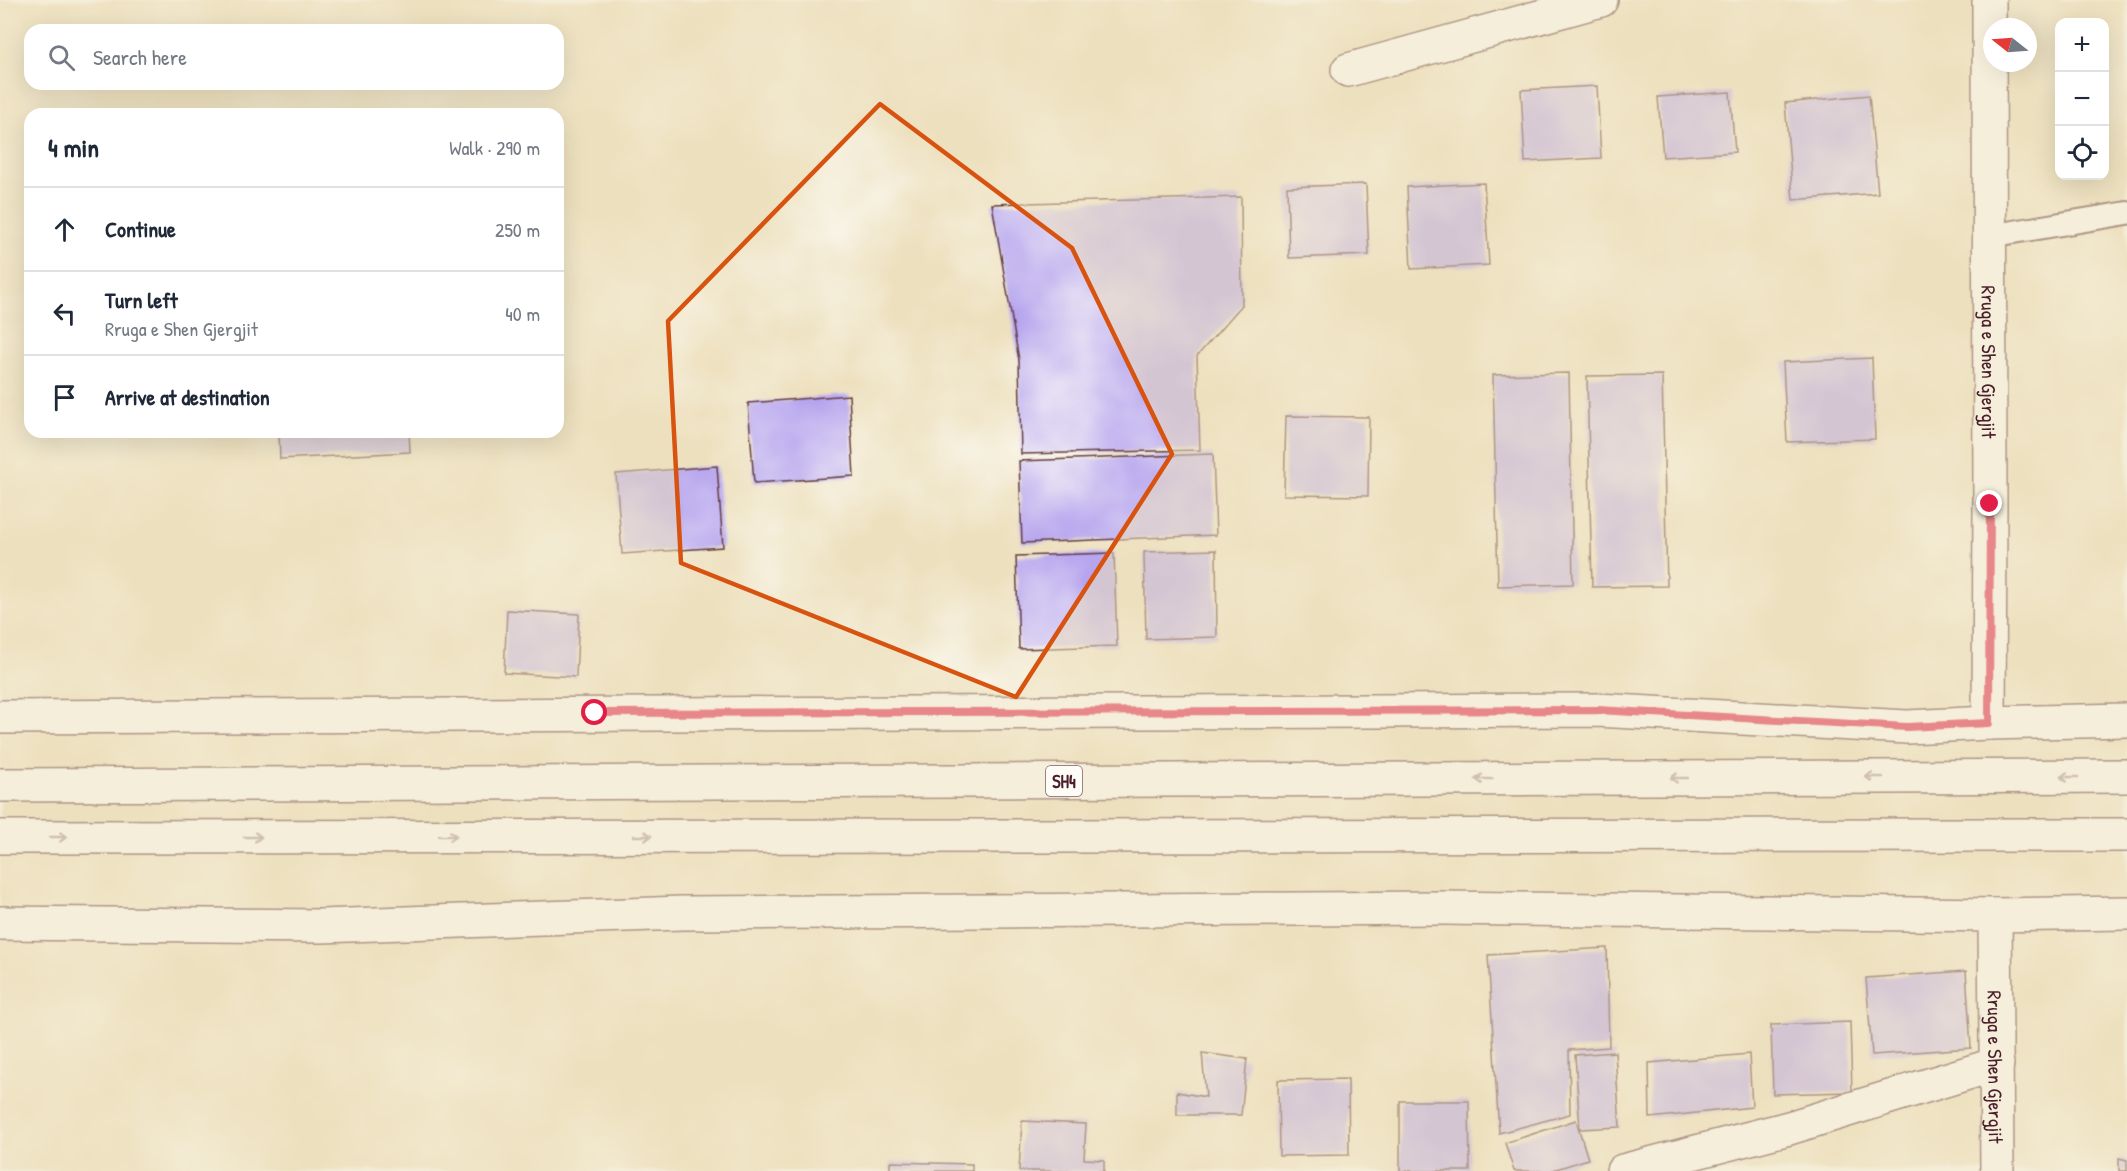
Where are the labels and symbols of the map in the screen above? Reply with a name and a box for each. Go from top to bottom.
north arrow [1983,18,2037,72]
street label: Rruga e Shen Gjergjit [1976,286,2003,440]
route end [1976,490,2002,516]
route start [581,699,607,725]
road number: SH4 [1046,766,1082,796]
one-way arrow [2059,771,2079,783]
one-way arrow [1669,772,1689,784]
one-way arrow [1864,772,1884,783]
one-way arrow [1474,773,1494,785]
one-way arrow [438,830,458,842]
one-way arrow [633,830,653,842]
one-way arrow [48,831,68,843]
one-way arrow [243,831,263,843]
street label: Rruga e Shen Gjergjit [1982,990,2010,1145]

